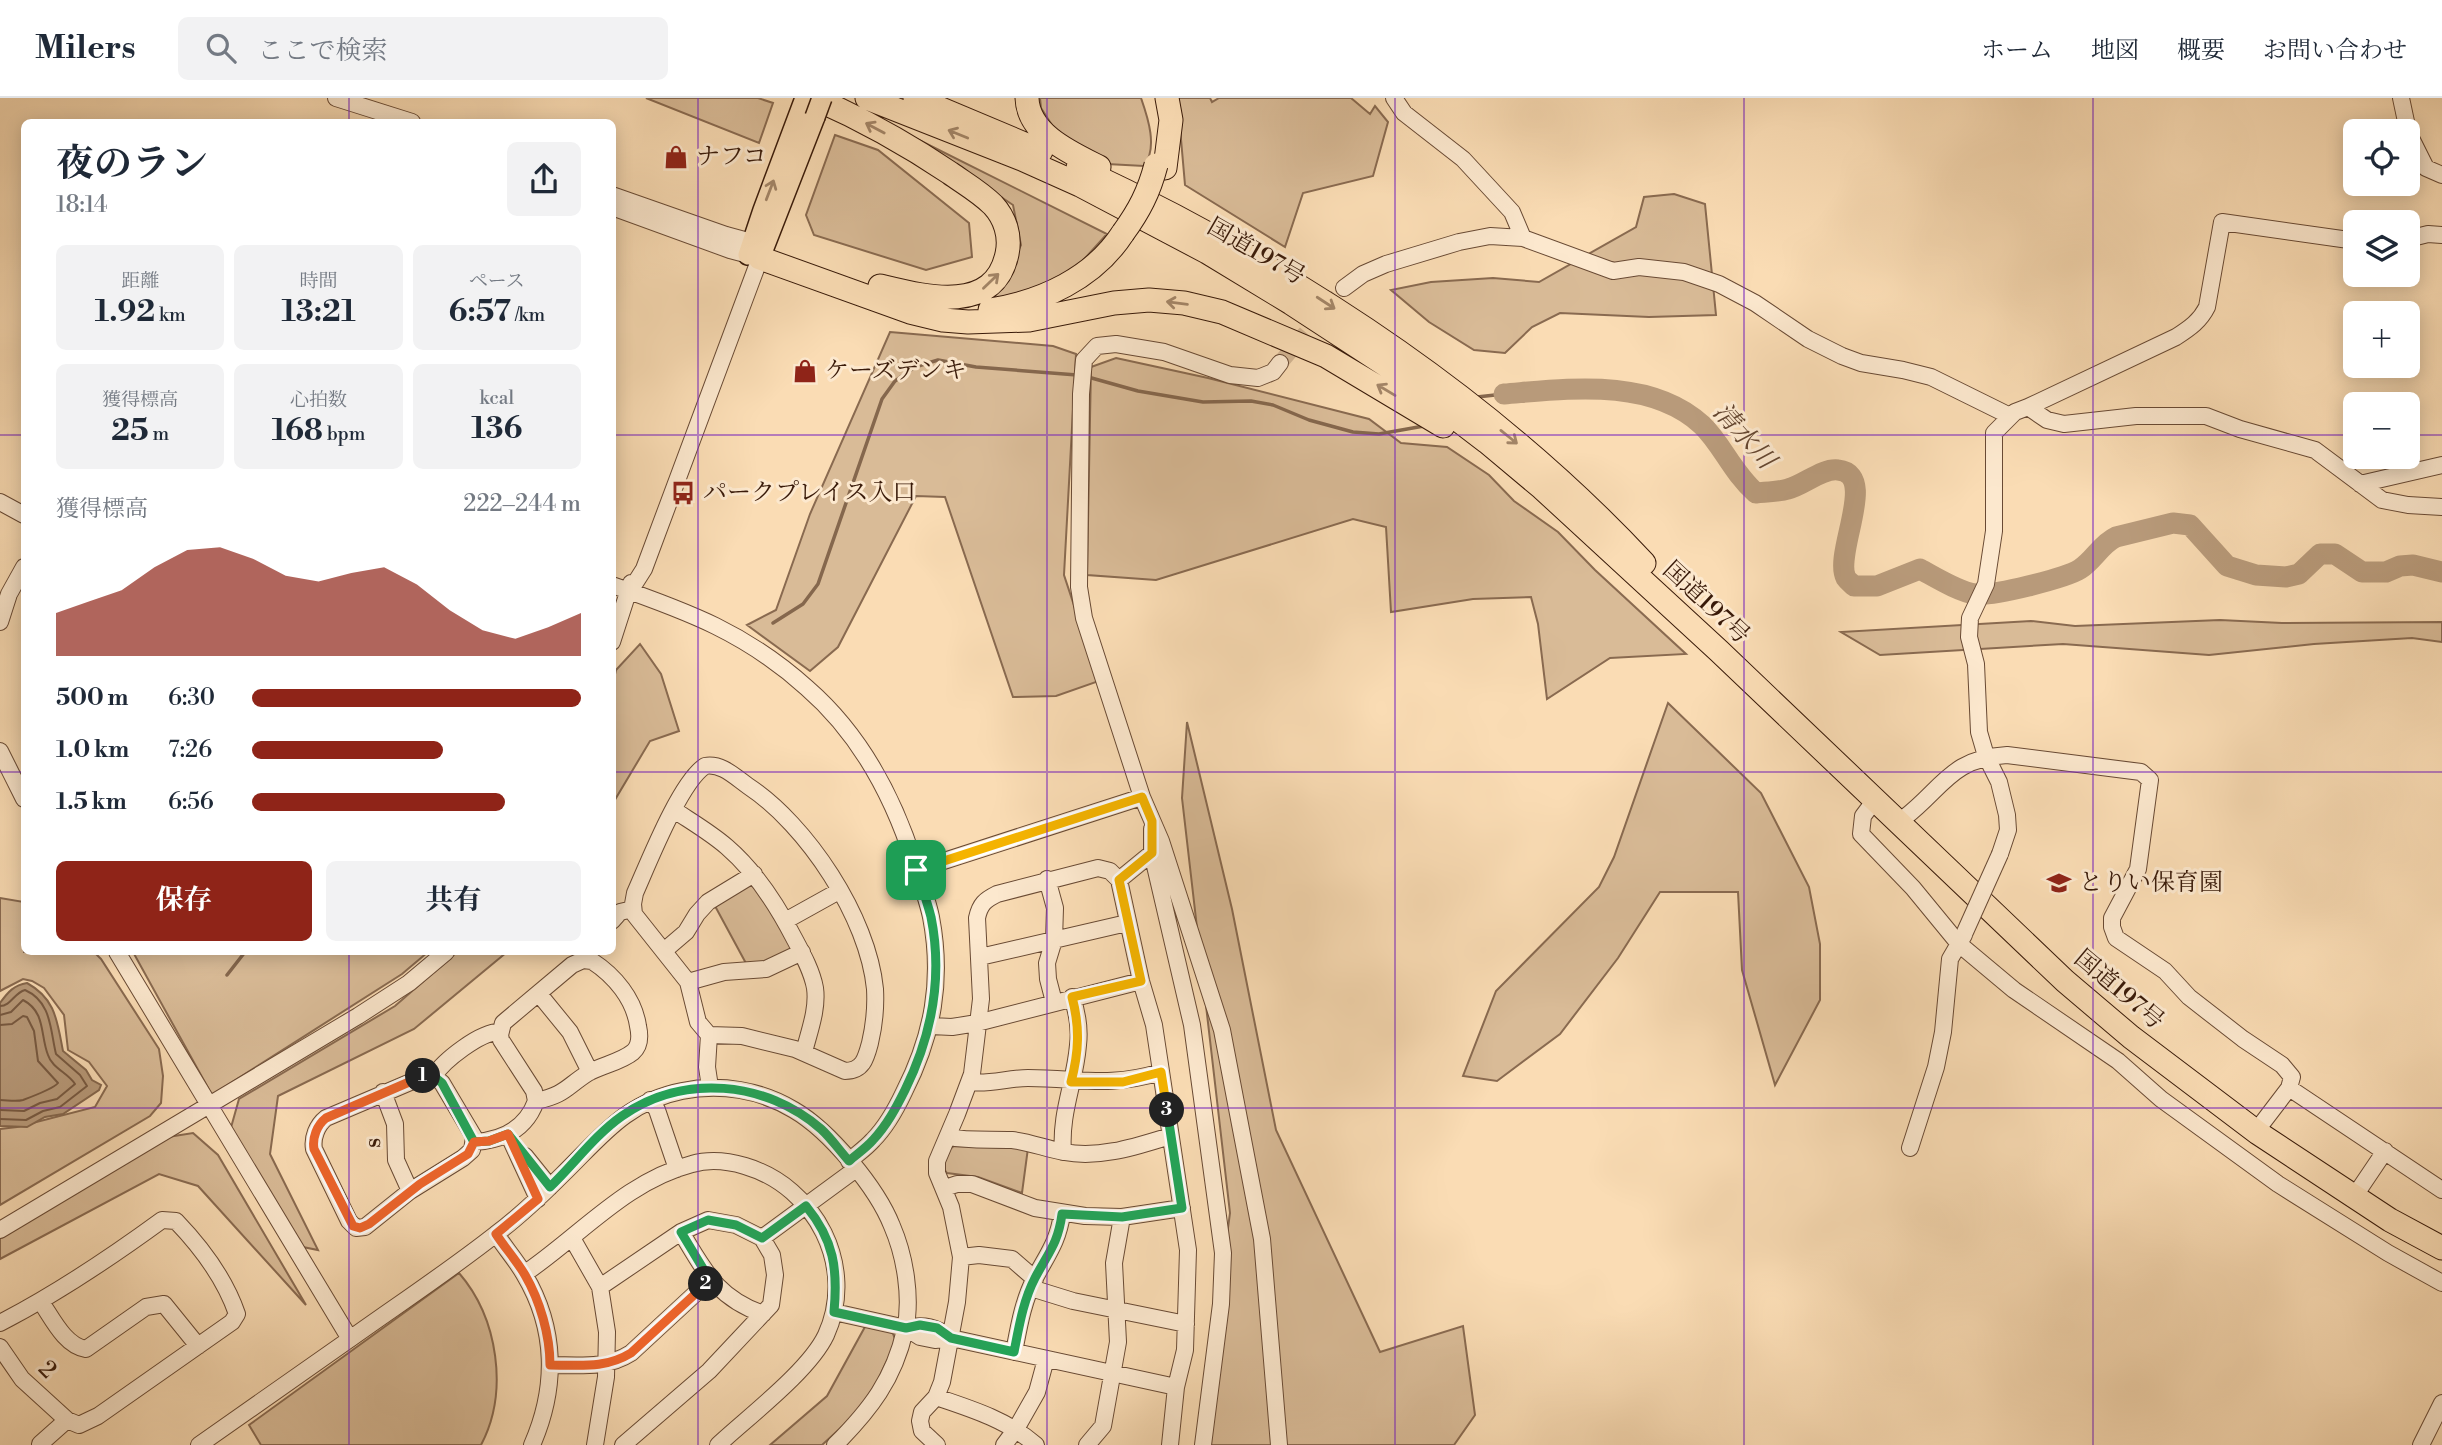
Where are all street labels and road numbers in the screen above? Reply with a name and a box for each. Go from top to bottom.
street label: 国道197号 [1202,212,1310,292]
street label: 国道197号 [1656,555,1756,651]
street label: 国道197号 [2068,944,2170,1036]
street label: s [358,1137,388,1149]
street label: 2 [32,1355,62,1385]

